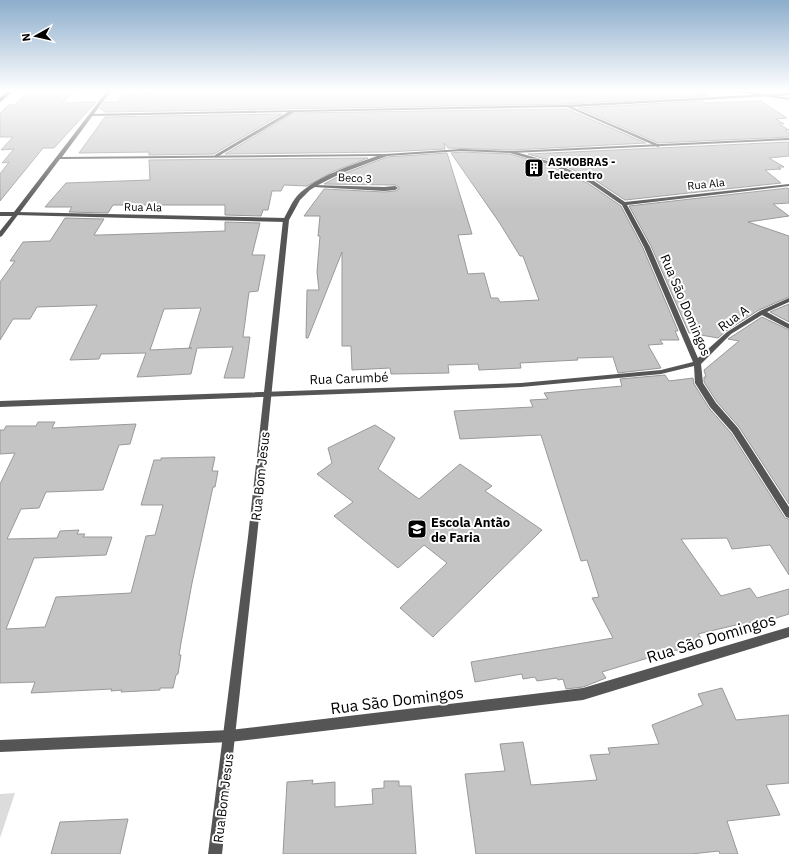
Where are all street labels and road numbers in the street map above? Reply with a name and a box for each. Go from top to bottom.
street label: Beco 3 [338,170,372,186]
street label: Rua Ala [687,175,726,193]
street label: Rua Ala [124,200,162,214]
street label: Rua São Domingos [656,252,715,359]
street label: Rua A [715,301,753,335]
street label: Rua Carumbé [309,369,389,388]
street label: Rua Bom Jesus [247,431,274,522]
street label: Rua São Domingos [644,609,778,667]
street label: Rua São Domingos [329,682,465,718]
street label: Rua Bom Jesus [210,753,237,844]

